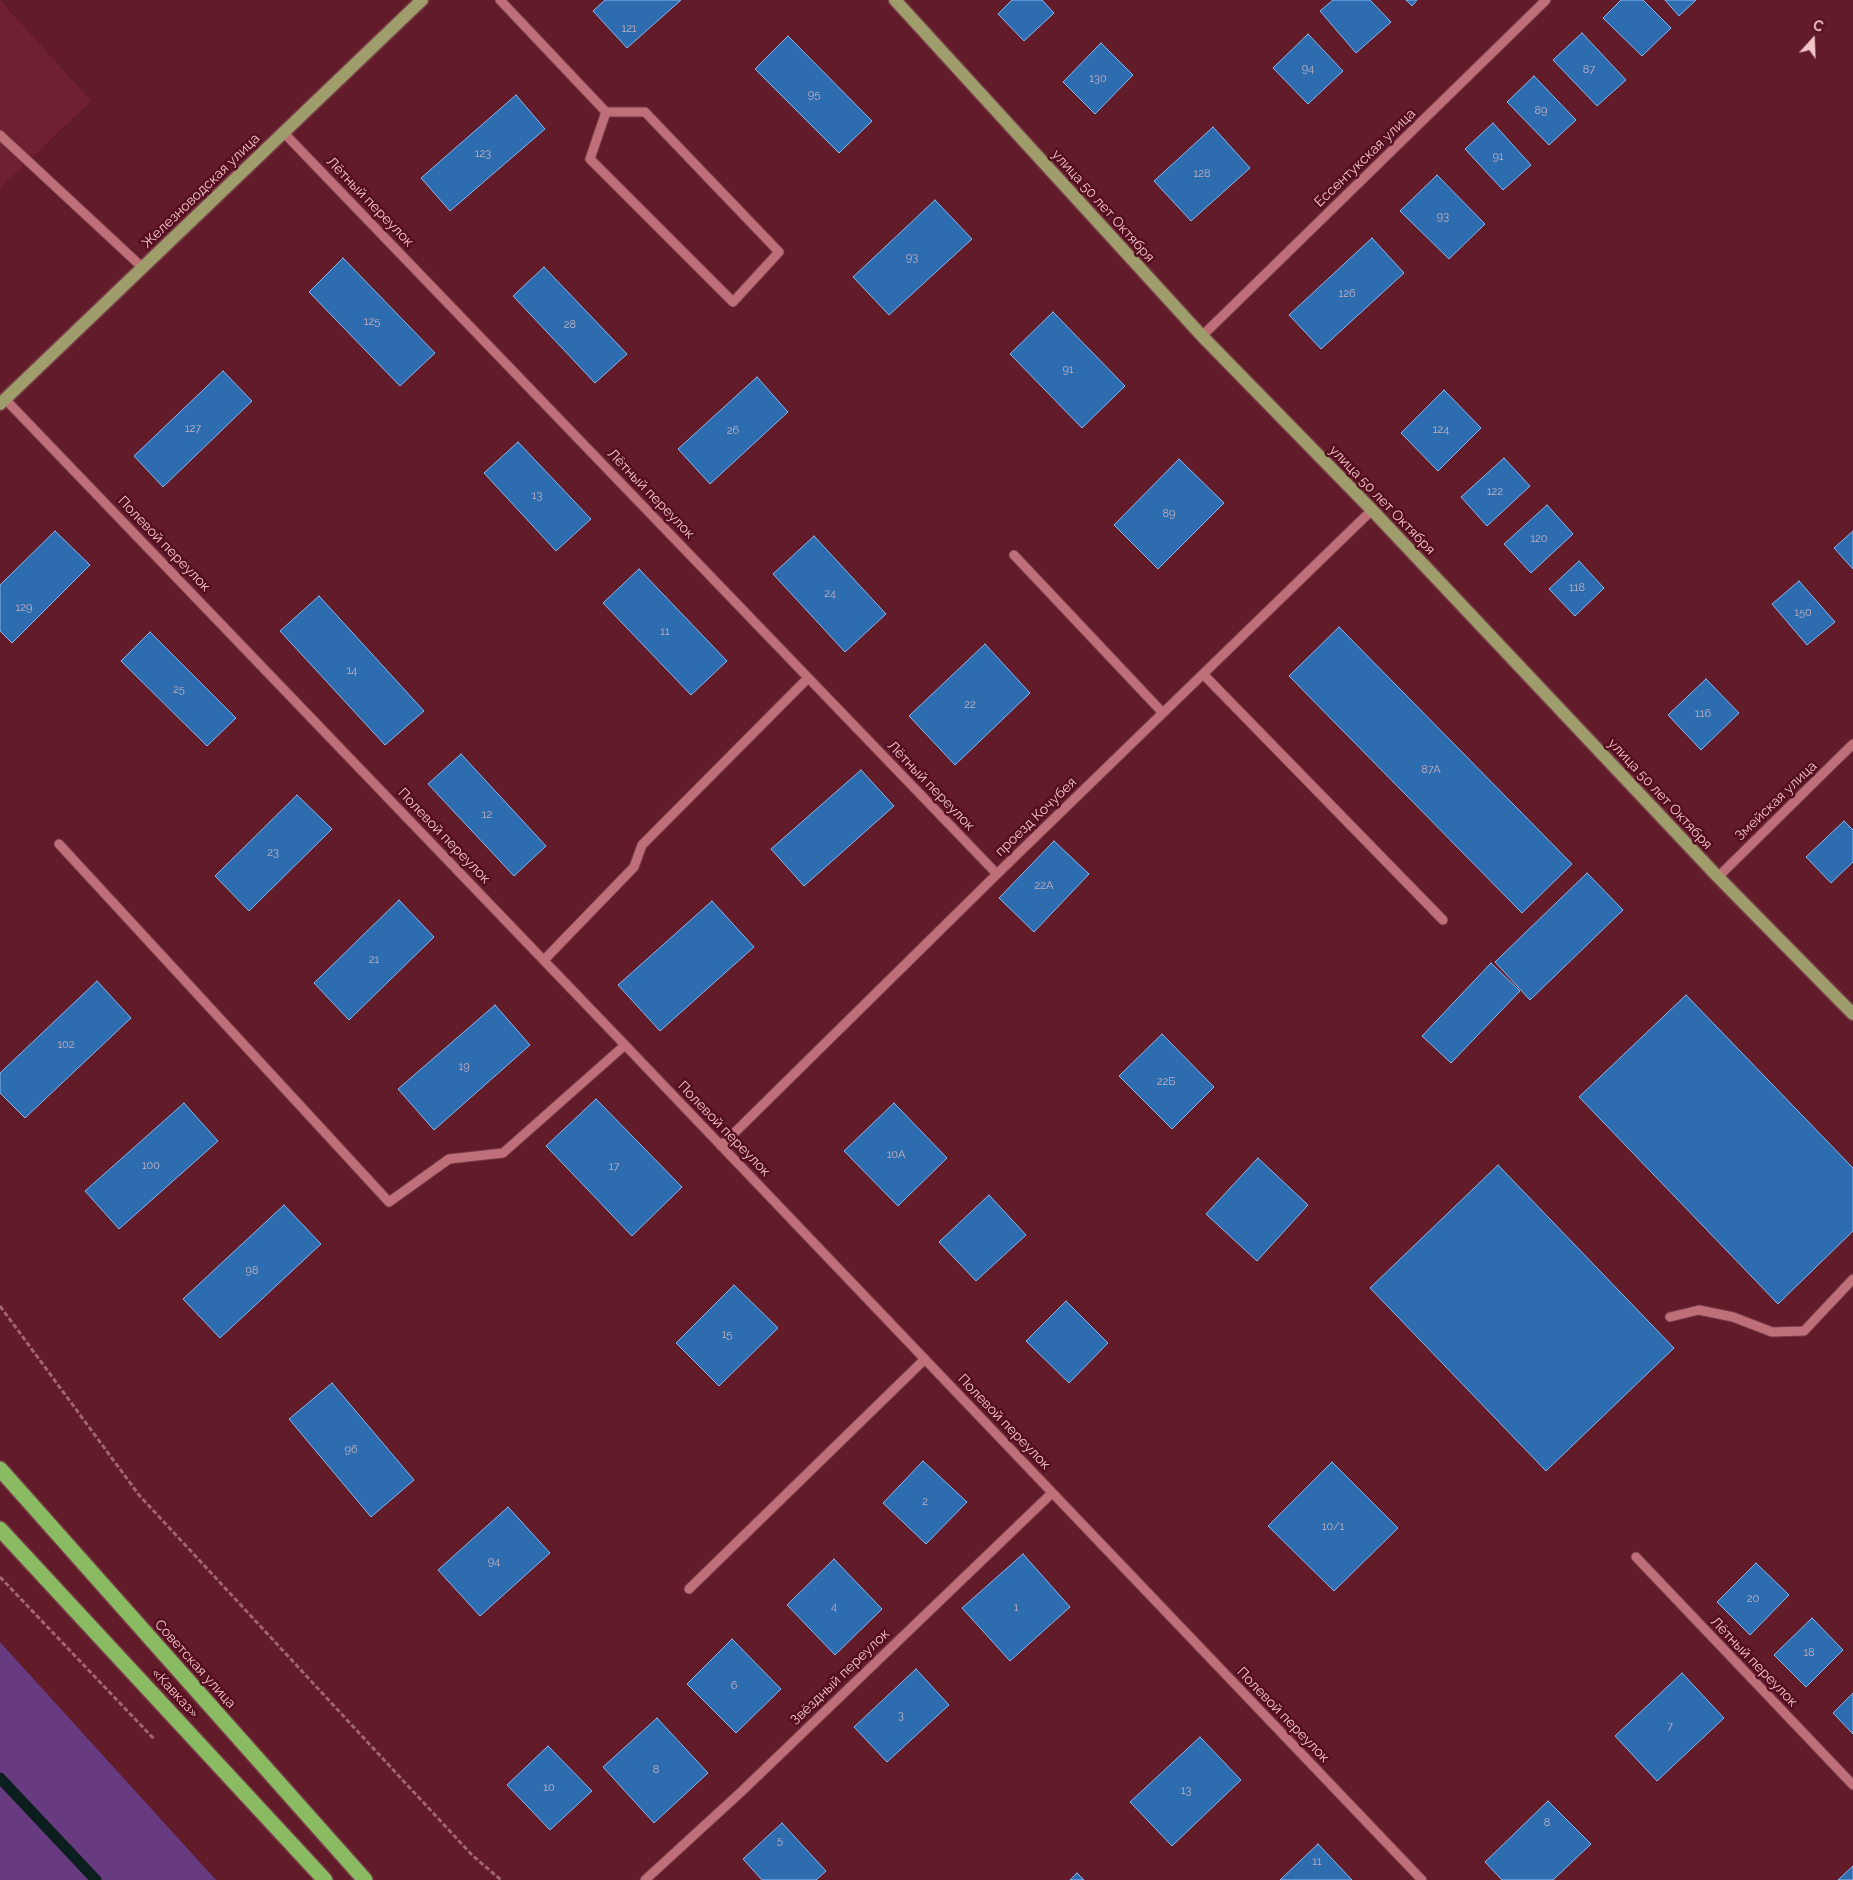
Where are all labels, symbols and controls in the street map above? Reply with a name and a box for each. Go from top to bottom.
north arrow [1788,15,1838,65]
text: С [1811,17,1825,35]
house number: 121 [621,22,637,36]
house number: 94 [1302,62,1314,76]
house number: 87 [1583,63,1595,77]
house number: 130 [1089,72,1107,86]
house number: 95 [808,88,820,102]
house number: 89 [1535,104,1547,118]
street label: Ессентукская улица [1311,105,1419,211]
street label: Железноводская улица [138,130,264,252]
street label: улица 50 лет Октября [1048,146,1158,266]
house number: 123 [475,147,491,161]
house number: 91 [1492,150,1504,164]
street label: Лётный переулок [323,154,417,250]
house number: 128 [1194,167,1210,181]
house number: 93 [1437,210,1449,224]
house number: 93 [906,251,918,265]
house number: 126 [1338,287,1356,301]
house number: 125 [364,315,380,329]
house number: 28 [564,318,576,332]
house number: 91 [1062,363,1074,377]
house number: 127 [185,422,201,436]
house number: 124 [1433,423,1449,437]
house number: 26 [727,424,739,438]
street label: улица 50 лет Октября [1325,442,1439,558]
street label: Лётный переулок [604,446,698,542]
house number: 122 [1487,485,1503,499]
house number: 13 [532,489,542,503]
street label: Полевой переулок [114,493,214,595]
house number: 89 [1163,507,1175,521]
house number: 120 [1530,532,1548,546]
house number: 118 [1569,581,1585,595]
house number: 24 [824,587,836,601]
house number: 129 [16,601,32,615]
house number: 150 [1794,606,1812,620]
house number: 11 [660,625,670,639]
house number: 14 [347,664,357,678]
house number: 25 [173,683,185,697]
house number: 22 [964,698,976,712]
house number: 116 [1695,707,1711,721]
street label: улица 50 лет Октября [1604,735,1716,853]
street label: Лётный переулок [884,738,978,834]
street label: Змейская улица [1732,758,1820,844]
house number: 87А [1421,763,1441,777]
street label: проезд Кочубея [992,774,1080,860]
street label: Полевой переулок [394,785,494,887]
house number: 12 [482,808,492,822]
house number: 23 [267,846,279,860]
house number: 22А [1035,879,1053,893]
house number: 21 [369,953,379,967]
house number: 102 [57,1038,75,1052]
house number: 19 [458,1060,470,1074]
house number: 22Б [1157,1075,1175,1089]
street label: Полевой переулок [674,1078,774,1180]
house number: 10А [887,1148,905,1162]
house number: 100 [142,1159,160,1173]
house number: 17 [609,1160,619,1174]
house number: 98 [246,1264,258,1278]
house number: 15 [722,1328,732,1342]
street label: Полевой переулок [954,1371,1054,1473]
house number: 96 [344,1443,358,1457]
house number: 2 [922,1495,928,1509]
house number: 10/1 [1322,1520,1344,1534]
house number: 94 [488,1555,500,1569]
house number: 20 [1747,1592,1759,1606]
house number: 4 [831,1600,837,1614]
house number: 1 [1014,1601,1018,1615]
street label: Лётный переулок [1707,1614,1801,1710]
street label: Советская улица [151,1616,239,1712]
street label: Звёздный переулок [787,1625,893,1729]
house number: 18 [1803,1646,1815,1660]
street label: Полевой переулок [1233,1664,1333,1766]
street label: «Кавказ» [148,1665,202,1721]
house number: 6 [731,1679,737,1693]
house number: 3 [898,1709,904,1723]
house number: 7 [1667,1720,1673,1734]
house number: 8 [653,1763,659,1777]
house number: 10 [543,1781,555,1795]
house number: 13 [1181,1784,1191,1798]
house number: 8 [1544,1816,1550,1830]
house number: 5 [777,1834,783,1848]
house number: 11 [1312,1855,1322,1869]

